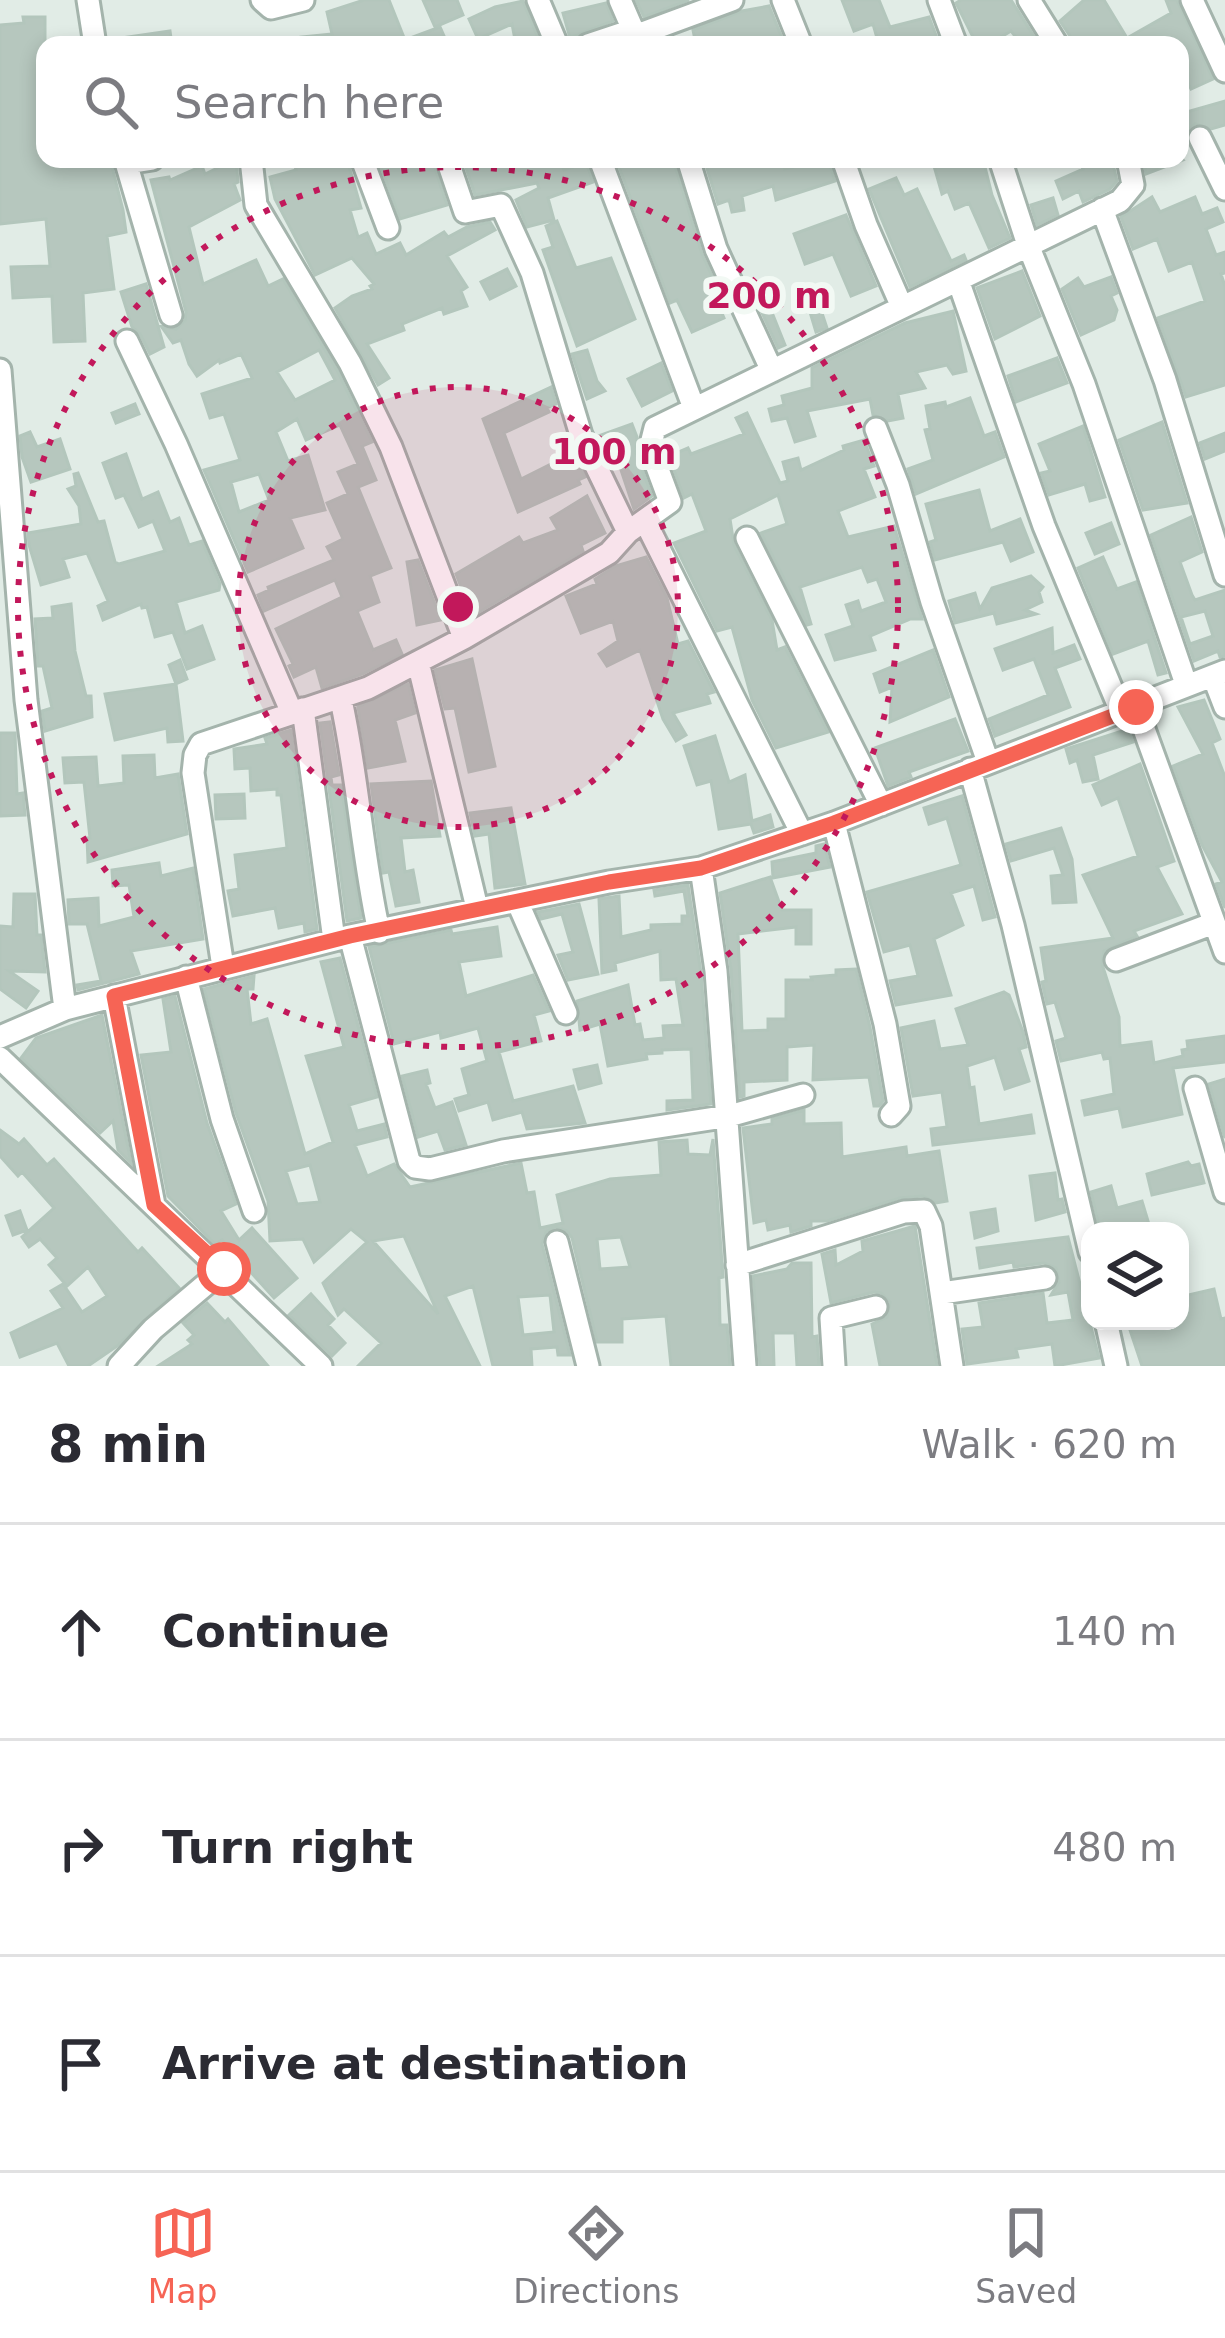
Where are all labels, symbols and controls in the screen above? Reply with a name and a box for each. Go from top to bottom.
search box [36,36,1189,168]
icon: search [78,69,144,135]
text: Search here [174,76,444,129]
text: 200 m [706,275,832,316]
text: 100 m [551,431,677,472]
centre of rings [437,586,479,628]
route end [1109,680,1163,734]
map controls [1081,1222,1189,1330]
button: layers [1081,1222,1189,1330]
route start [197,1242,251,1296]
text: 8 min [48,1415,208,1474]
text: Walk · 620 m [922,1422,1177,1467]
icon: ahead [48,1599,114,1665]
text: Continue [162,1605,390,1658]
text: 140 m [1052,1609,1177,1654]
icon: right [48,1815,114,1881]
text: Turn right [162,1821,413,1874]
text: 480 m [1052,1825,1177,1870]
icon: arrive [48,2031,114,2097]
text: Arrive at destination [162,2037,688,2090]
tab: Map [148,2200,218,2311]
tab: Directions [513,2200,679,2311]
tab: Saved [975,2200,1077,2311]

